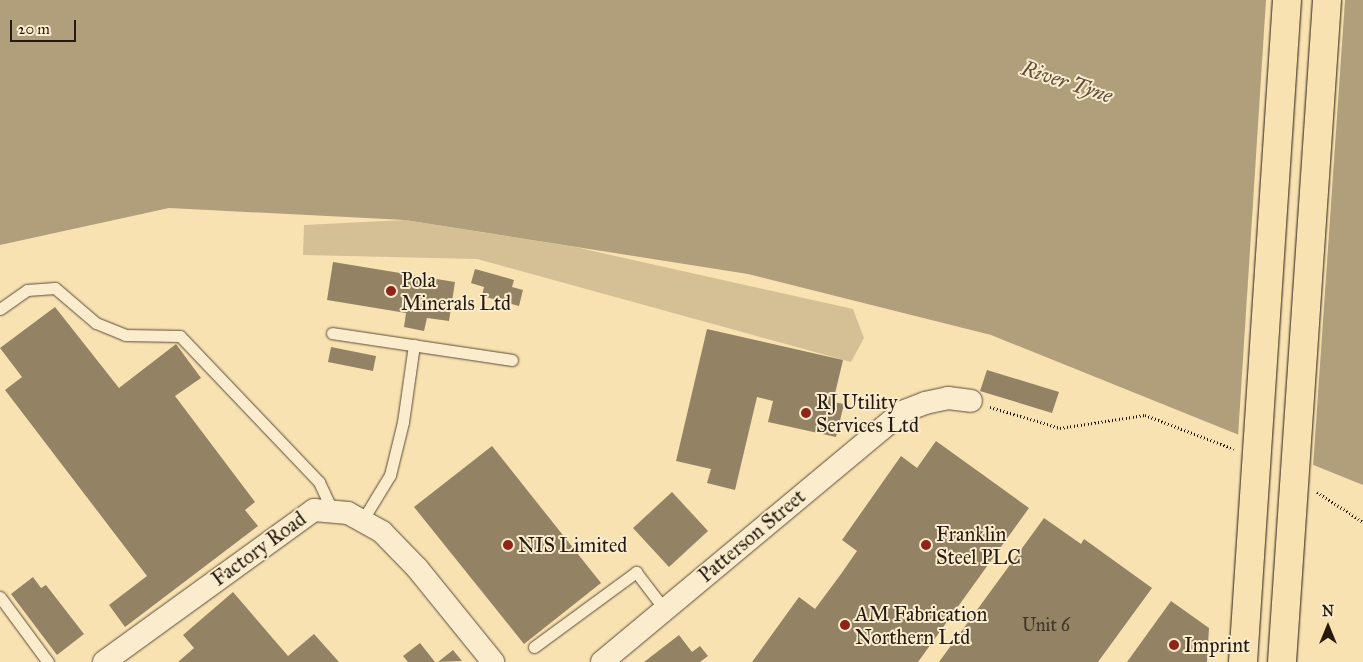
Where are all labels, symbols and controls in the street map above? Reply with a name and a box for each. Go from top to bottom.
scale bar [12,10,79,42]
text: 20 m [18,20,50,38]
water label: River Tyne [1018,56,1116,108]
place label: Pola Minerals Ltd [401,268,511,315]
marker: Pola Minerals Ltd [385,285,397,297]
place label: RJ Utility Services Ltd [816,390,919,437]
marker: RJ Utility Services Ltd [800,407,812,419]
street label: Patterson Street [694,484,810,588]
street label: Factory Road [207,507,311,591]
place label: Franklin Steel PLC [936,522,1021,569]
place label: NIS Limited [518,533,627,557]
marker: NIS Limited [502,539,514,551]
marker: Franklin Steel PLC [920,539,932,551]
place label: AM Fabrication Northern Ltd [855,602,987,649]
north arrow [1303,602,1353,652]
text: N [1322,603,1334,620]
house number: Unit 6 [1022,614,1070,636]
marker: AM Fabrication Northern Ltd [839,619,851,631]
place label: Imprint [1184,633,1250,657]
marker: Imprint [1168,639,1180,651]

